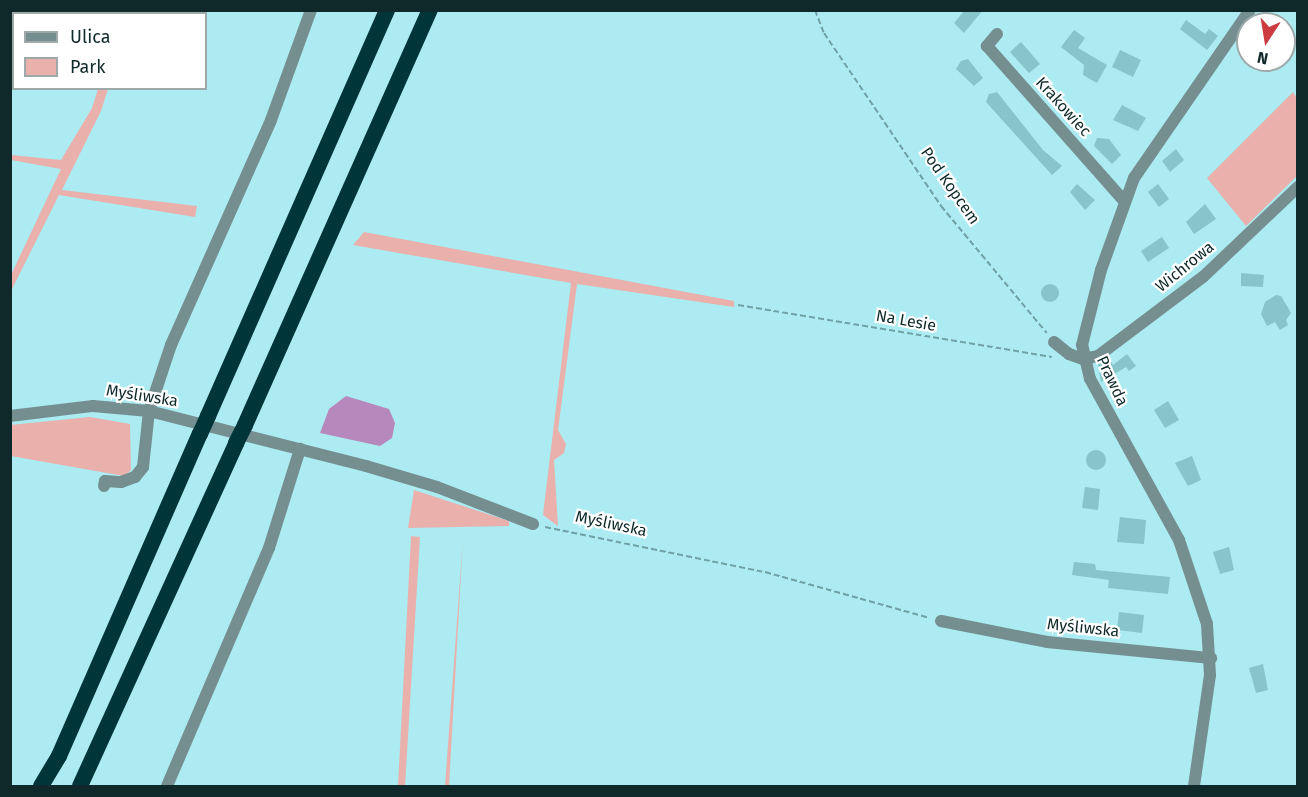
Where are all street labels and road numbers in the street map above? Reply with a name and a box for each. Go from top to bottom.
street label: Krakowiec [1031,73,1095,141]
street label: Pod Kopcem [916,144,984,228]
street label: Wichrowa [1152,238,1218,296]
street label: Na Lesie [874,306,938,336]
street label: Prawda [1092,353,1132,409]
street label: Myśliwska [105,381,179,411]
street label: Myśliwska [574,507,648,541]
street label: Myśliwska [1046,615,1120,641]

